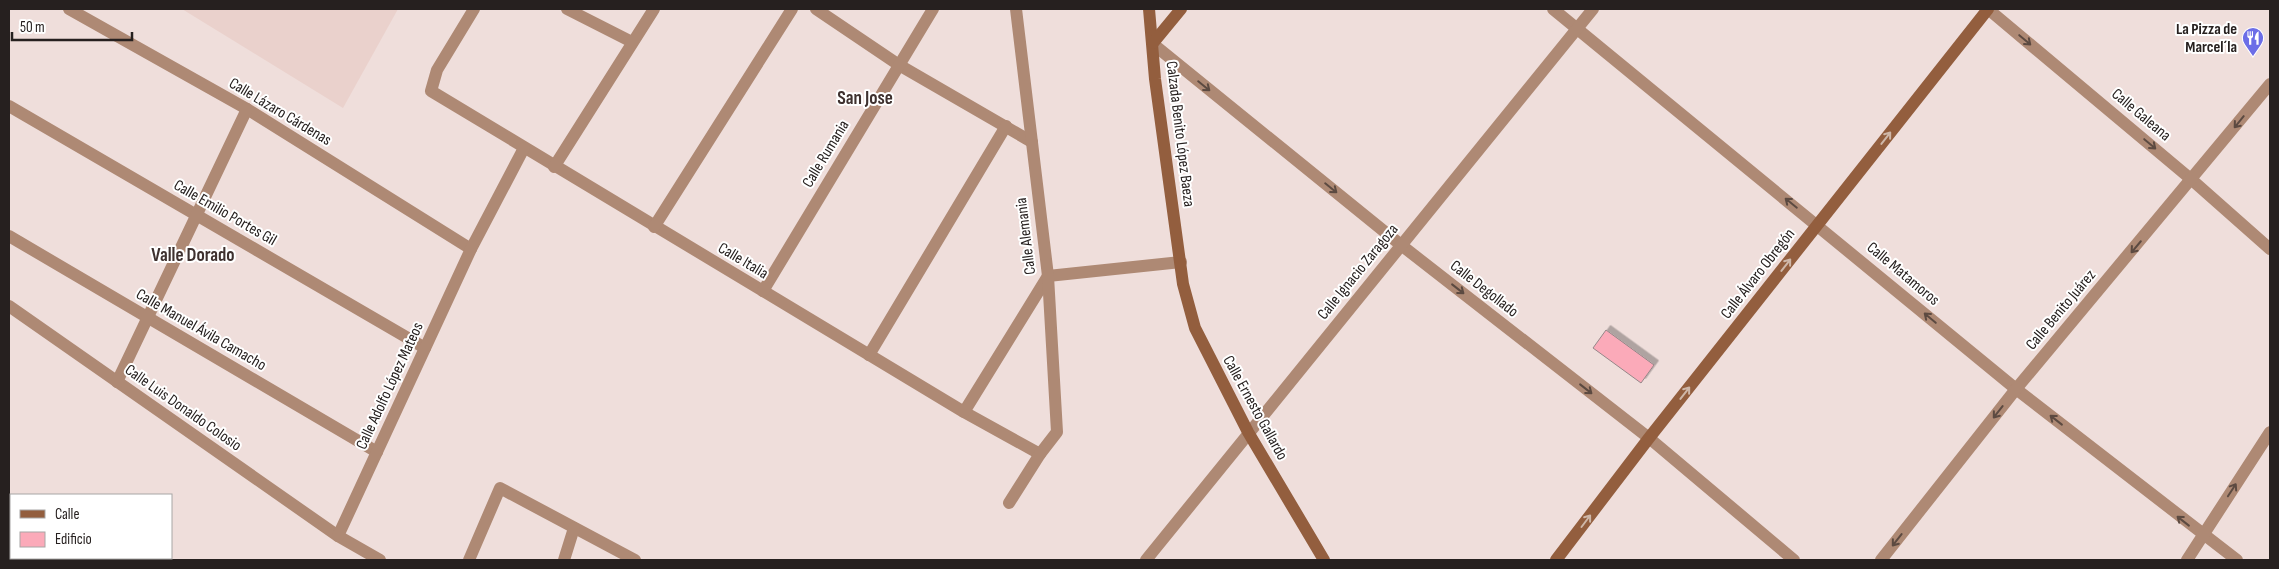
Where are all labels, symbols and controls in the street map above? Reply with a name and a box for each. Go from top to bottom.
scale bar [12,10,132,42]
text: 50 m [20,18,45,37]
place label: La Pizza de Marcel´la [2176,20,2237,57]
restaurant icon: La Pizza de Marcel´la [2241,26,2265,57]
one-way arrow [2019,34,2032,46]
street label: Calzada Benito López Baeza [1162,60,1198,208]
street label: Calle Lázaro Cárdenas [225,74,335,150]
one-way arrow [1198,81,1211,92]
street label: Calle Galeana [2108,85,2174,145]
district label: San Jose [837,87,893,110]
one-way arrow [2234,115,2245,128]
street label: Calle Rumania [799,117,853,191]
one-way arrow [1881,132,1892,145]
one-way arrow [2143,139,2156,150]
street label: Calle Emilio Portes Gil [170,176,280,250]
one-way arrow [1324,183,1337,194]
street label: Calle Alemania [1012,196,1040,276]
one-way arrow [1785,197,1798,208]
street label: Calle Ignacio Zaragoza [1314,220,1402,324]
street label: Calle Álvaro Obregón [1717,225,1799,323]
street label: Calle Matamoros [1863,238,1943,310]
street label: Calle Italia [714,239,772,283]
one-way arrow [2130,241,2141,254]
district label: Valle Dorado [151,244,235,267]
street label: Calle Degollado [1446,256,1522,322]
one-way arrow [1780,259,1791,272]
street label: Calle Benito Juárez [2022,266,2100,354]
one-way arrow [1451,284,1464,295]
street label: Calle Manuel Ávila Camacho [133,285,269,375]
one-way arrow [1923,312,1936,323]
street label: Calle Adolfo López Mateos [352,319,428,453]
street label: Calle Ernesto Gallardo [1218,352,1292,464]
street label: Calle Luis Donaldo Colosio [121,361,245,455]
one-way arrow [1579,384,1592,395]
one-way arrow [1679,387,1690,400]
one-way arrow [1992,405,2003,418]
one-way arrow [2049,415,2062,426]
one-way arrow [2228,483,2238,497]
legend [10,494,172,559]
text: Calle [55,505,79,524]
one-way arrow [1580,515,1591,528]
one-way arrow [2177,515,2190,526]
text: Edificio [55,530,92,549]
one-way arrow [1892,533,1903,546]

